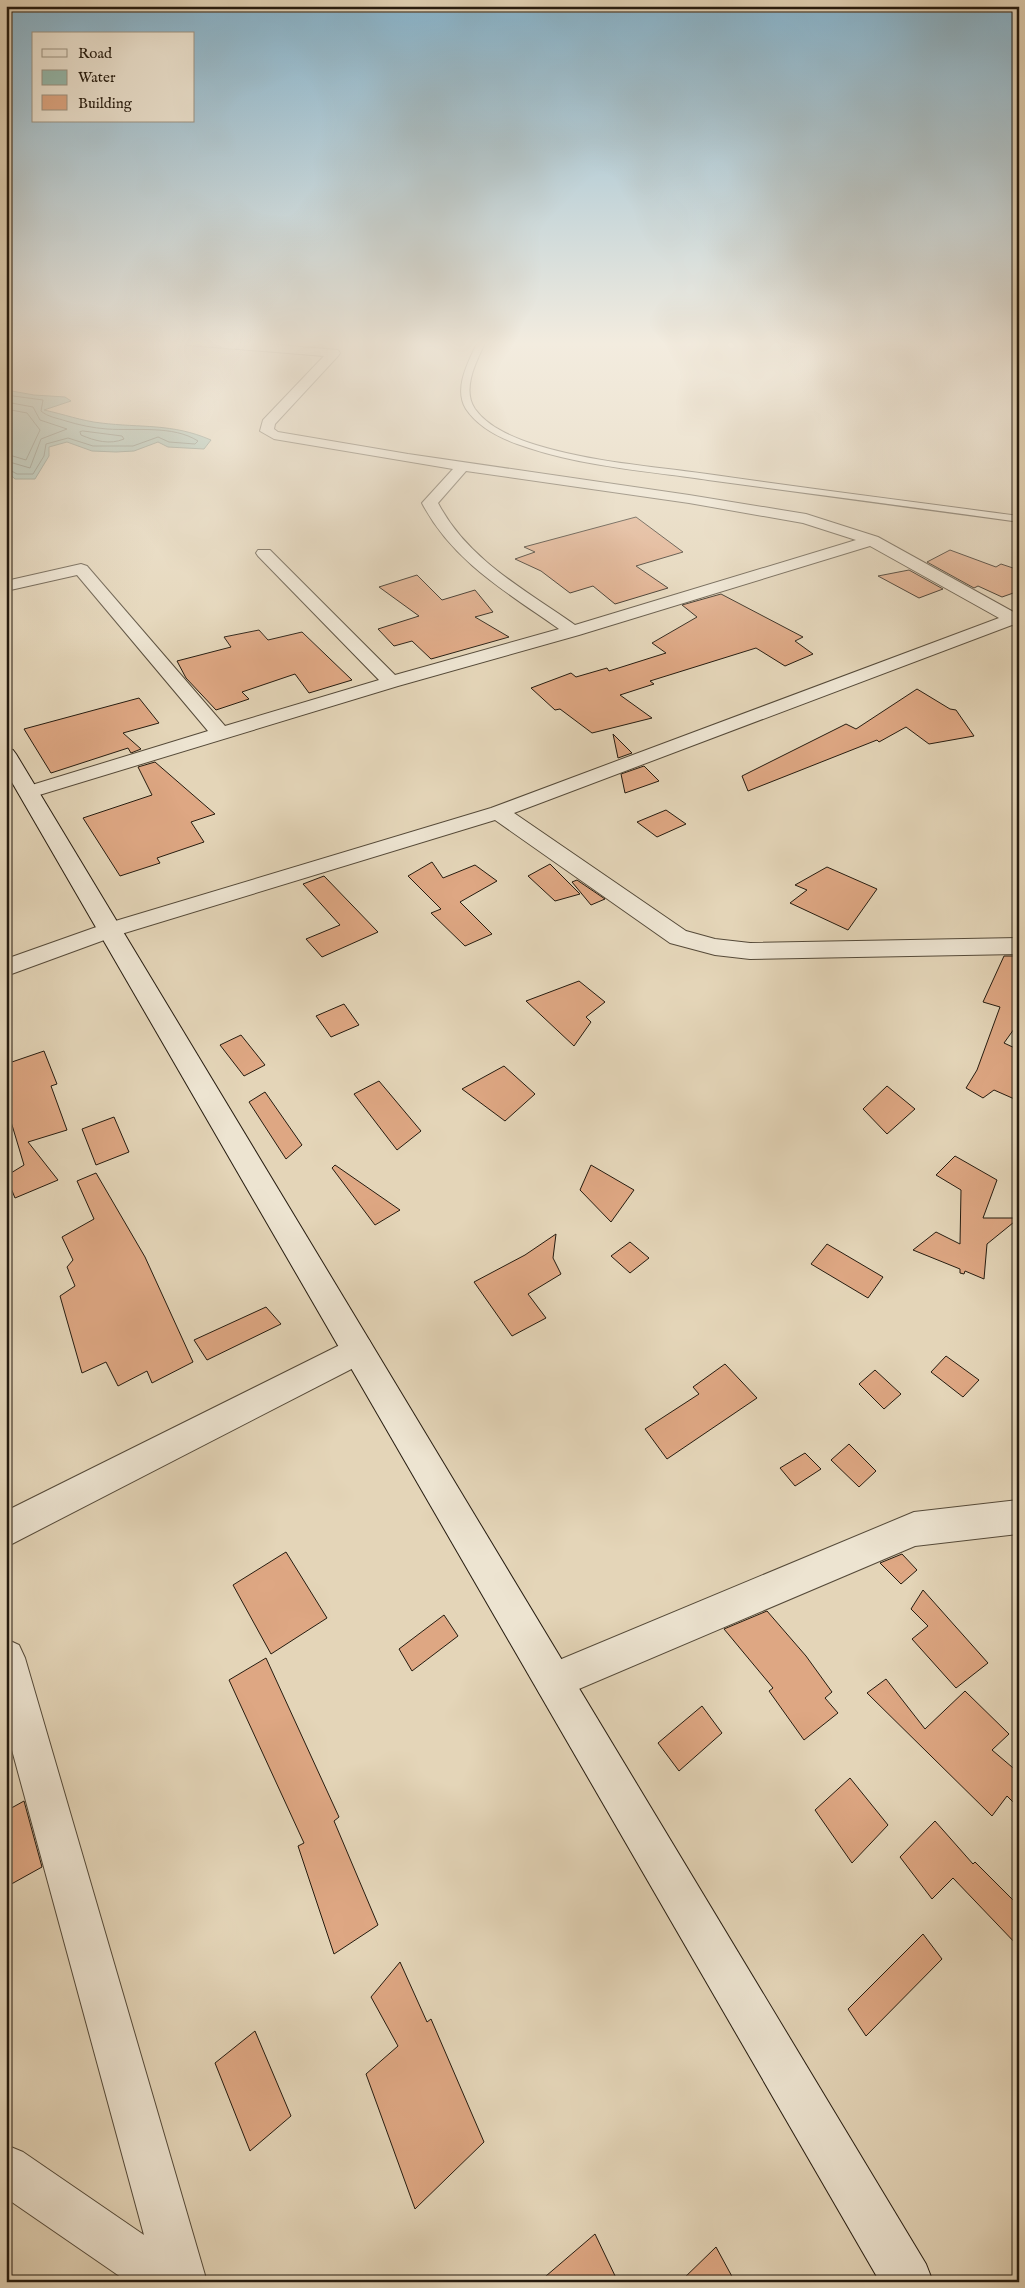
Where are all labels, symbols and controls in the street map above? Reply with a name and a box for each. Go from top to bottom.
legend [32,32,195,122]
text: Road [78,44,113,63]
text: Water [78,68,116,87]
text: Building [78,94,133,113]

